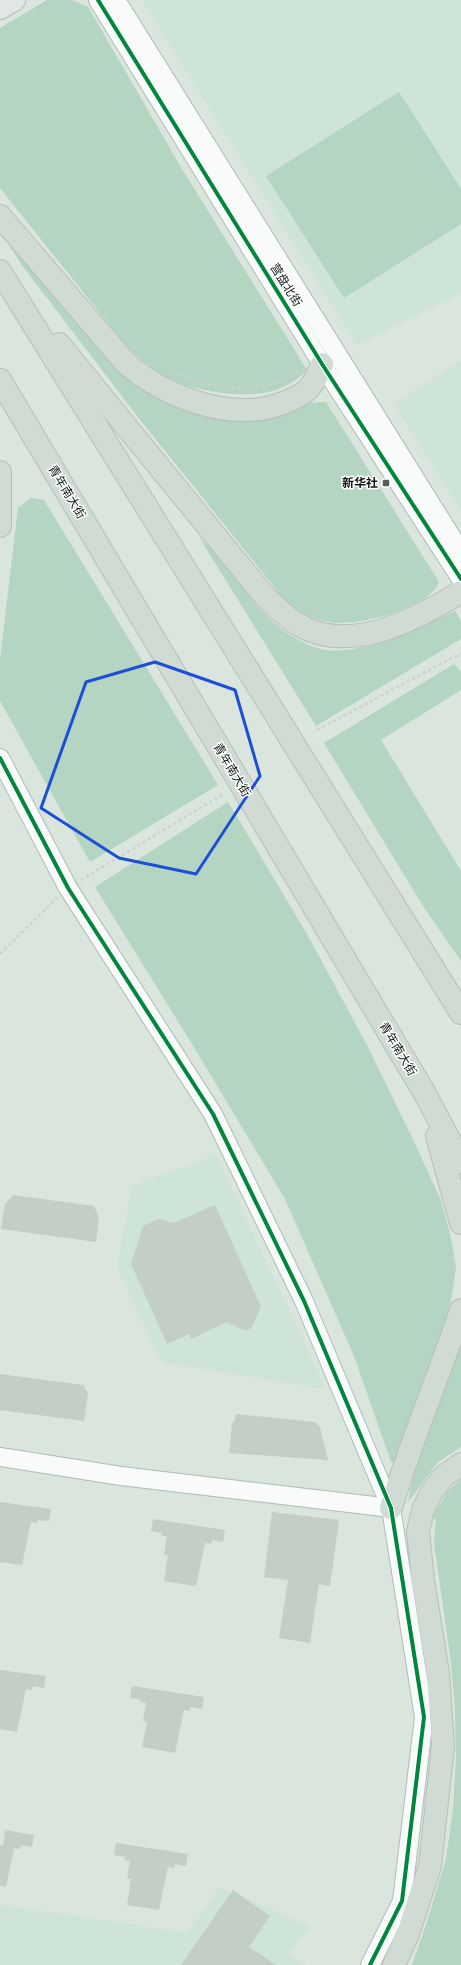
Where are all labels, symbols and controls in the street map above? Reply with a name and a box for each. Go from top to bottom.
street label: 营盘北街 [267,261,305,309]
street label: 青年南大街 [46,463,88,521]
place label: 新华社 [342,476,378,490]
marker: 新华社 [381,478,391,488]
street label: 青年南大街 [211,741,253,799]
street label: 青年南大街 [377,1020,419,1078]

